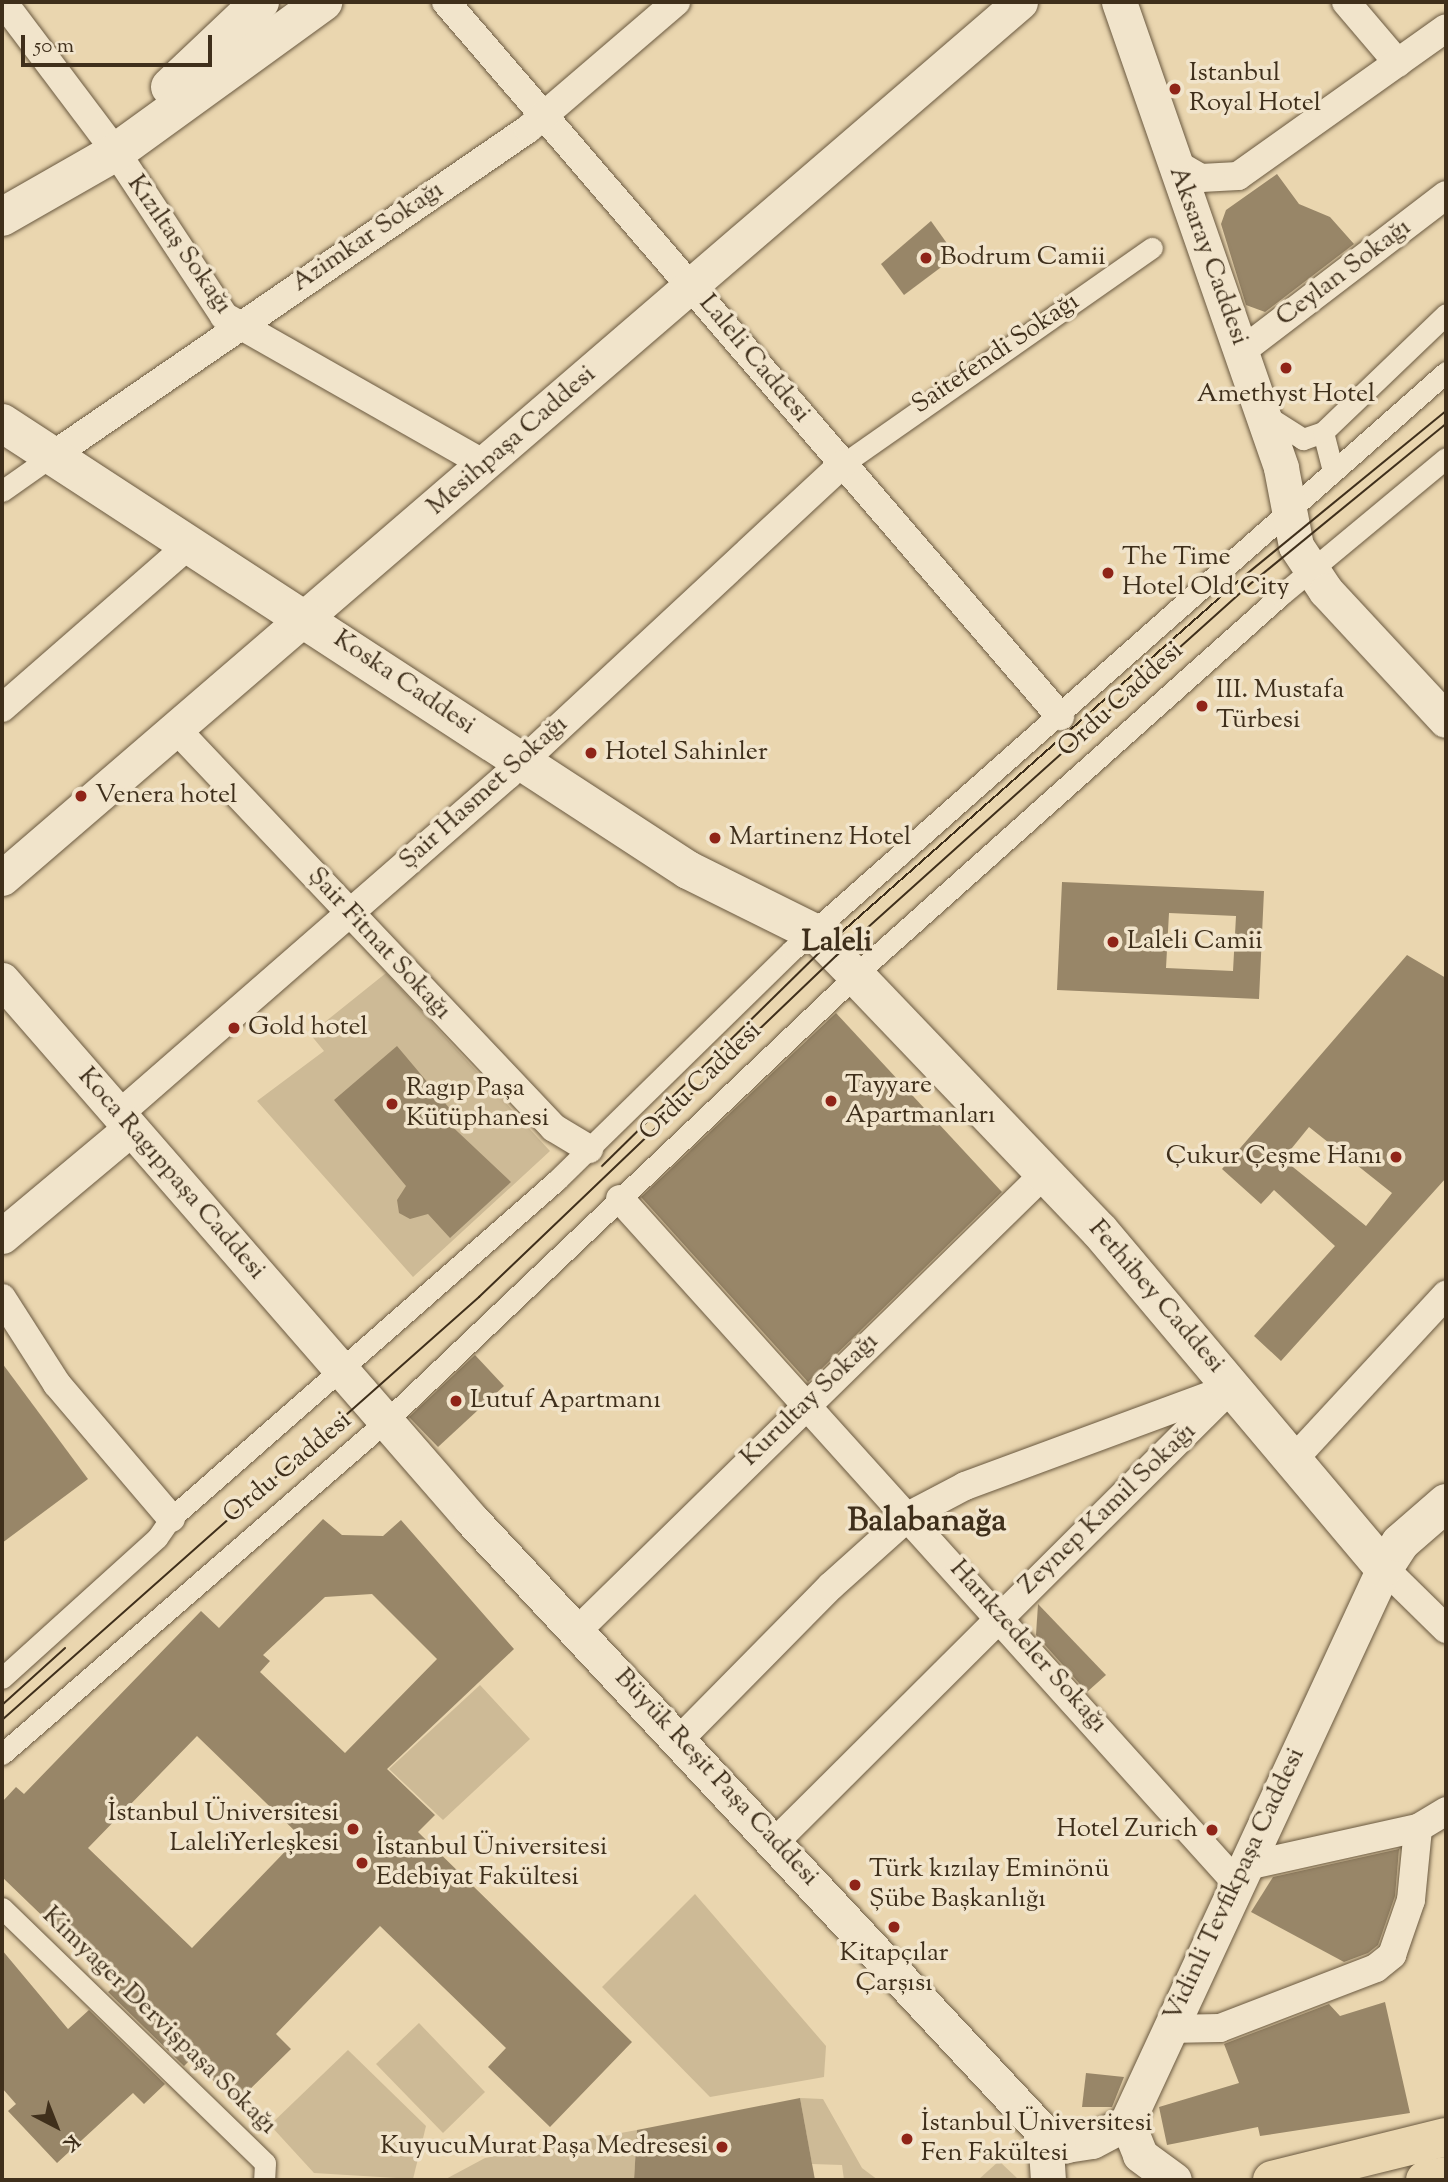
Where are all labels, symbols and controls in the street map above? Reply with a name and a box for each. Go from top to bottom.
scale bar [24,21,215,65]
text: 50 m [34,32,74,62]
place label: Istanbul Royal Hotel [1189,58,1321,119]
marker: Istanbul Royal Hotel [1167,81,1183,97]
street label: Aksaray Caddesi [1161,162,1255,350]
street label: Kızıltaş Sokağı [120,169,238,321]
street label: Azimkar Sokağı [286,175,450,299]
street label: Ceylan Sokağı [1271,212,1417,334]
place label: Bodrum Camii [940,242,1106,274]
marker: Bodrum Camii [918,250,934,266]
street label: Saitefendi Sokağı [907,287,1085,421]
street label: Laleli Caddesi [691,289,817,429]
street label: Mesihpaşa Caddesi [421,359,603,523]
marker: Amethyst Hotel [1278,360,1294,376]
place label: Amethyst Hotel [1197,379,1375,411]
place label: The Time Hotel Old City [1122,542,1289,604]
marker: The Time Hotel Old City [1100,565,1116,581]
street label: Koska Caddesi [327,624,481,742]
street label: Ordu Caddesi [1052,636,1190,764]
place label: III. Mustafa Türbesi [1216,675,1344,736]
marker: III. Mustafa Türbesi [1194,698,1210,714]
street label: Şair Hasmet Sokağı [393,709,575,877]
place label: Hotel Sahinler [605,737,768,769]
marker: Hotel Sahinler [583,745,599,761]
place label: Venera hotel [95,780,237,812]
marker: Venera hotel [73,788,89,804]
place label: Martinenz Hotel [729,822,911,854]
marker: Martinenz Hotel [707,830,723,846]
street label: Şair Fitnat Sokağı [300,861,458,1027]
district label: Laleli [802,925,872,961]
place label: Laleli Camii [1127,926,1263,958]
marker: Laleli Camii [1105,934,1121,950]
place label: Gold hotel [248,1012,368,1044]
street label: Ordu Caddesi [633,1016,769,1148]
marker: Gold hotel [226,1020,242,1036]
street label: Koca Ragıppaşa Caddesi [70,1062,272,1286]
place label: Tayyare Apartmanları [845,1070,995,1132]
place label: Ragıp Paşa Kütüphanesi [406,1073,549,1134]
marker: Tayyare Apartmanları [823,1093,839,1109]
marker: Ragıp Paşa Kütüphanesi [384,1096,400,1112]
place label: Çukur Çeşme Hanı [1166,1141,1382,1173]
marker: Çukur Çeşme Hanı [1388,1149,1404,1165]
street label: Fethibey Caddesi [1081,1214,1231,1380]
street label: Kurultay Sokağı [735,1327,885,1473]
place label: Lutuf Apartmanı [470,1385,661,1417]
marker: Lutuf Apartmanı [448,1393,464,1409]
street label: Ordu Caddesi [218,1405,358,1531]
street label: Zeynep Kamil Sokağı [1013,1416,1203,1602]
district label: Balabanağa [848,1503,1006,1543]
street label: Harıkzedeler Sokağı [942,1554,1114,1740]
street label: Büyük Reşit Paşa Caddesi [607,1663,825,1893]
street label: Vidinli Tevfikpaşa Caddesi [1158,1743,1312,2027]
place label: İstanbul Üniversitesi LaleliYerleşkesi [108,1798,339,1860]
place label: Hotel Zurich [1056,1814,1198,1846]
marker: İstanbul Üniversitesi LaleliYerleşkesi [345,1821,361,1837]
marker: Hotel Zurich [1204,1822,1220,1838]
place label: İstanbul Üniversitesi Edebiyat Fakültesi [376,1832,607,1894]
place label: Türk kızılay Eminönü Şübe Başkanlığı [869,1854,1109,1916]
marker: İstanbul Üniversitesi Edebiyat Fakültesi [354,1855,370,1871]
marker: Türk kızılay Eminönü Şübe Başkanlığı [847,1877,863,1893]
street label: Kimyager Dervişpaşa Sokağı [35,1900,283,2142]
marker: Kitapçılar Çarşısı [886,1919,902,1935]
place label: Kitapçılar Çarşısı [840,1938,948,2000]
north arrow [21,2091,91,2161]
place label: İstanbul Üniversitesi Fen Fakültesi [921,2108,1152,2170]
place label: KuyucuMurat Paşa Medresesi [380,2131,708,2163]
marker: İstanbul Üniversitesi Fen Fakültesi [899,2131,915,2147]
marker: KuyucuMurat Paşa Medresesi [714,2139,730,2155]

